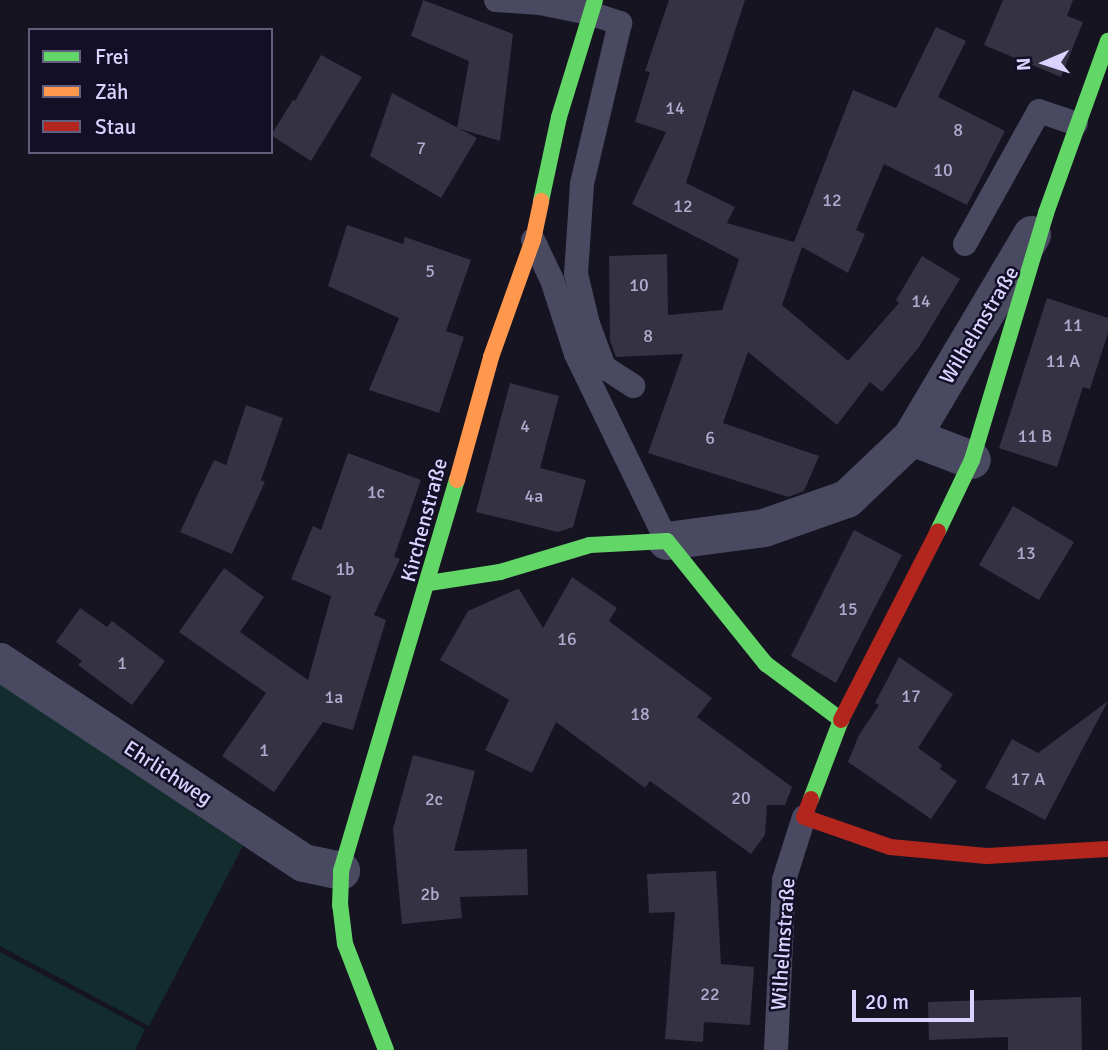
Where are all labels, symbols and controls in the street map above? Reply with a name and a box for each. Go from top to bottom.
legend [28,28,273,154]
north arrow [1010,28,1080,98]
text: Frei [95,44,129,70]
text: N [1012,57,1036,71]
text: Zäh [95,79,129,105]
house number: 14 [665,97,685,119]
text: Stau [95,114,136,140]
house number: 8 [953,119,963,141]
house number: 7 [416,137,426,159]
house number: 10 [933,159,953,181]
house number: 12 [822,189,842,211]
house number: 12 [673,195,693,217]
house number: 5 [425,260,435,282]
street label: Wilhelmstraße [934,262,1024,388]
house number: 10 [629,274,649,296]
house number: 14 [911,290,931,312]
house number: 11 [1063,314,1083,336]
house number: 8 [643,325,653,347]
house number: 11 A [1046,350,1080,372]
house number: 4 [520,415,530,437]
house number: 11 B [1018,425,1052,447]
house number: 6 [705,427,715,449]
street label: Kirchenstraße [395,455,453,585]
house number: 1c [367,481,385,503]
house number: 4a [525,485,543,507]
house number: 13 [1016,542,1036,564]
house number: 1b [335,558,355,580]
house number: 15 [838,598,858,620]
house number: 16 [557,628,577,650]
house number: 1 [117,652,127,674]
house number: 17 [901,685,921,707]
house number: 1a [325,686,343,708]
house number: 18 [630,703,650,725]
street label: Ehrlichweg [119,735,217,811]
house number: 1 [259,739,269,761]
house number: 17 A [1011,768,1045,790]
house number: 20 [731,787,751,809]
house number: 2c [425,788,443,810]
street label: Wilhelmstraße [766,877,800,1011]
house number: 2b [420,883,440,905]
scale bar [856,976,978,1020]
house number: 22 [700,983,720,1005]
text: 20 m [865,989,909,1015]

